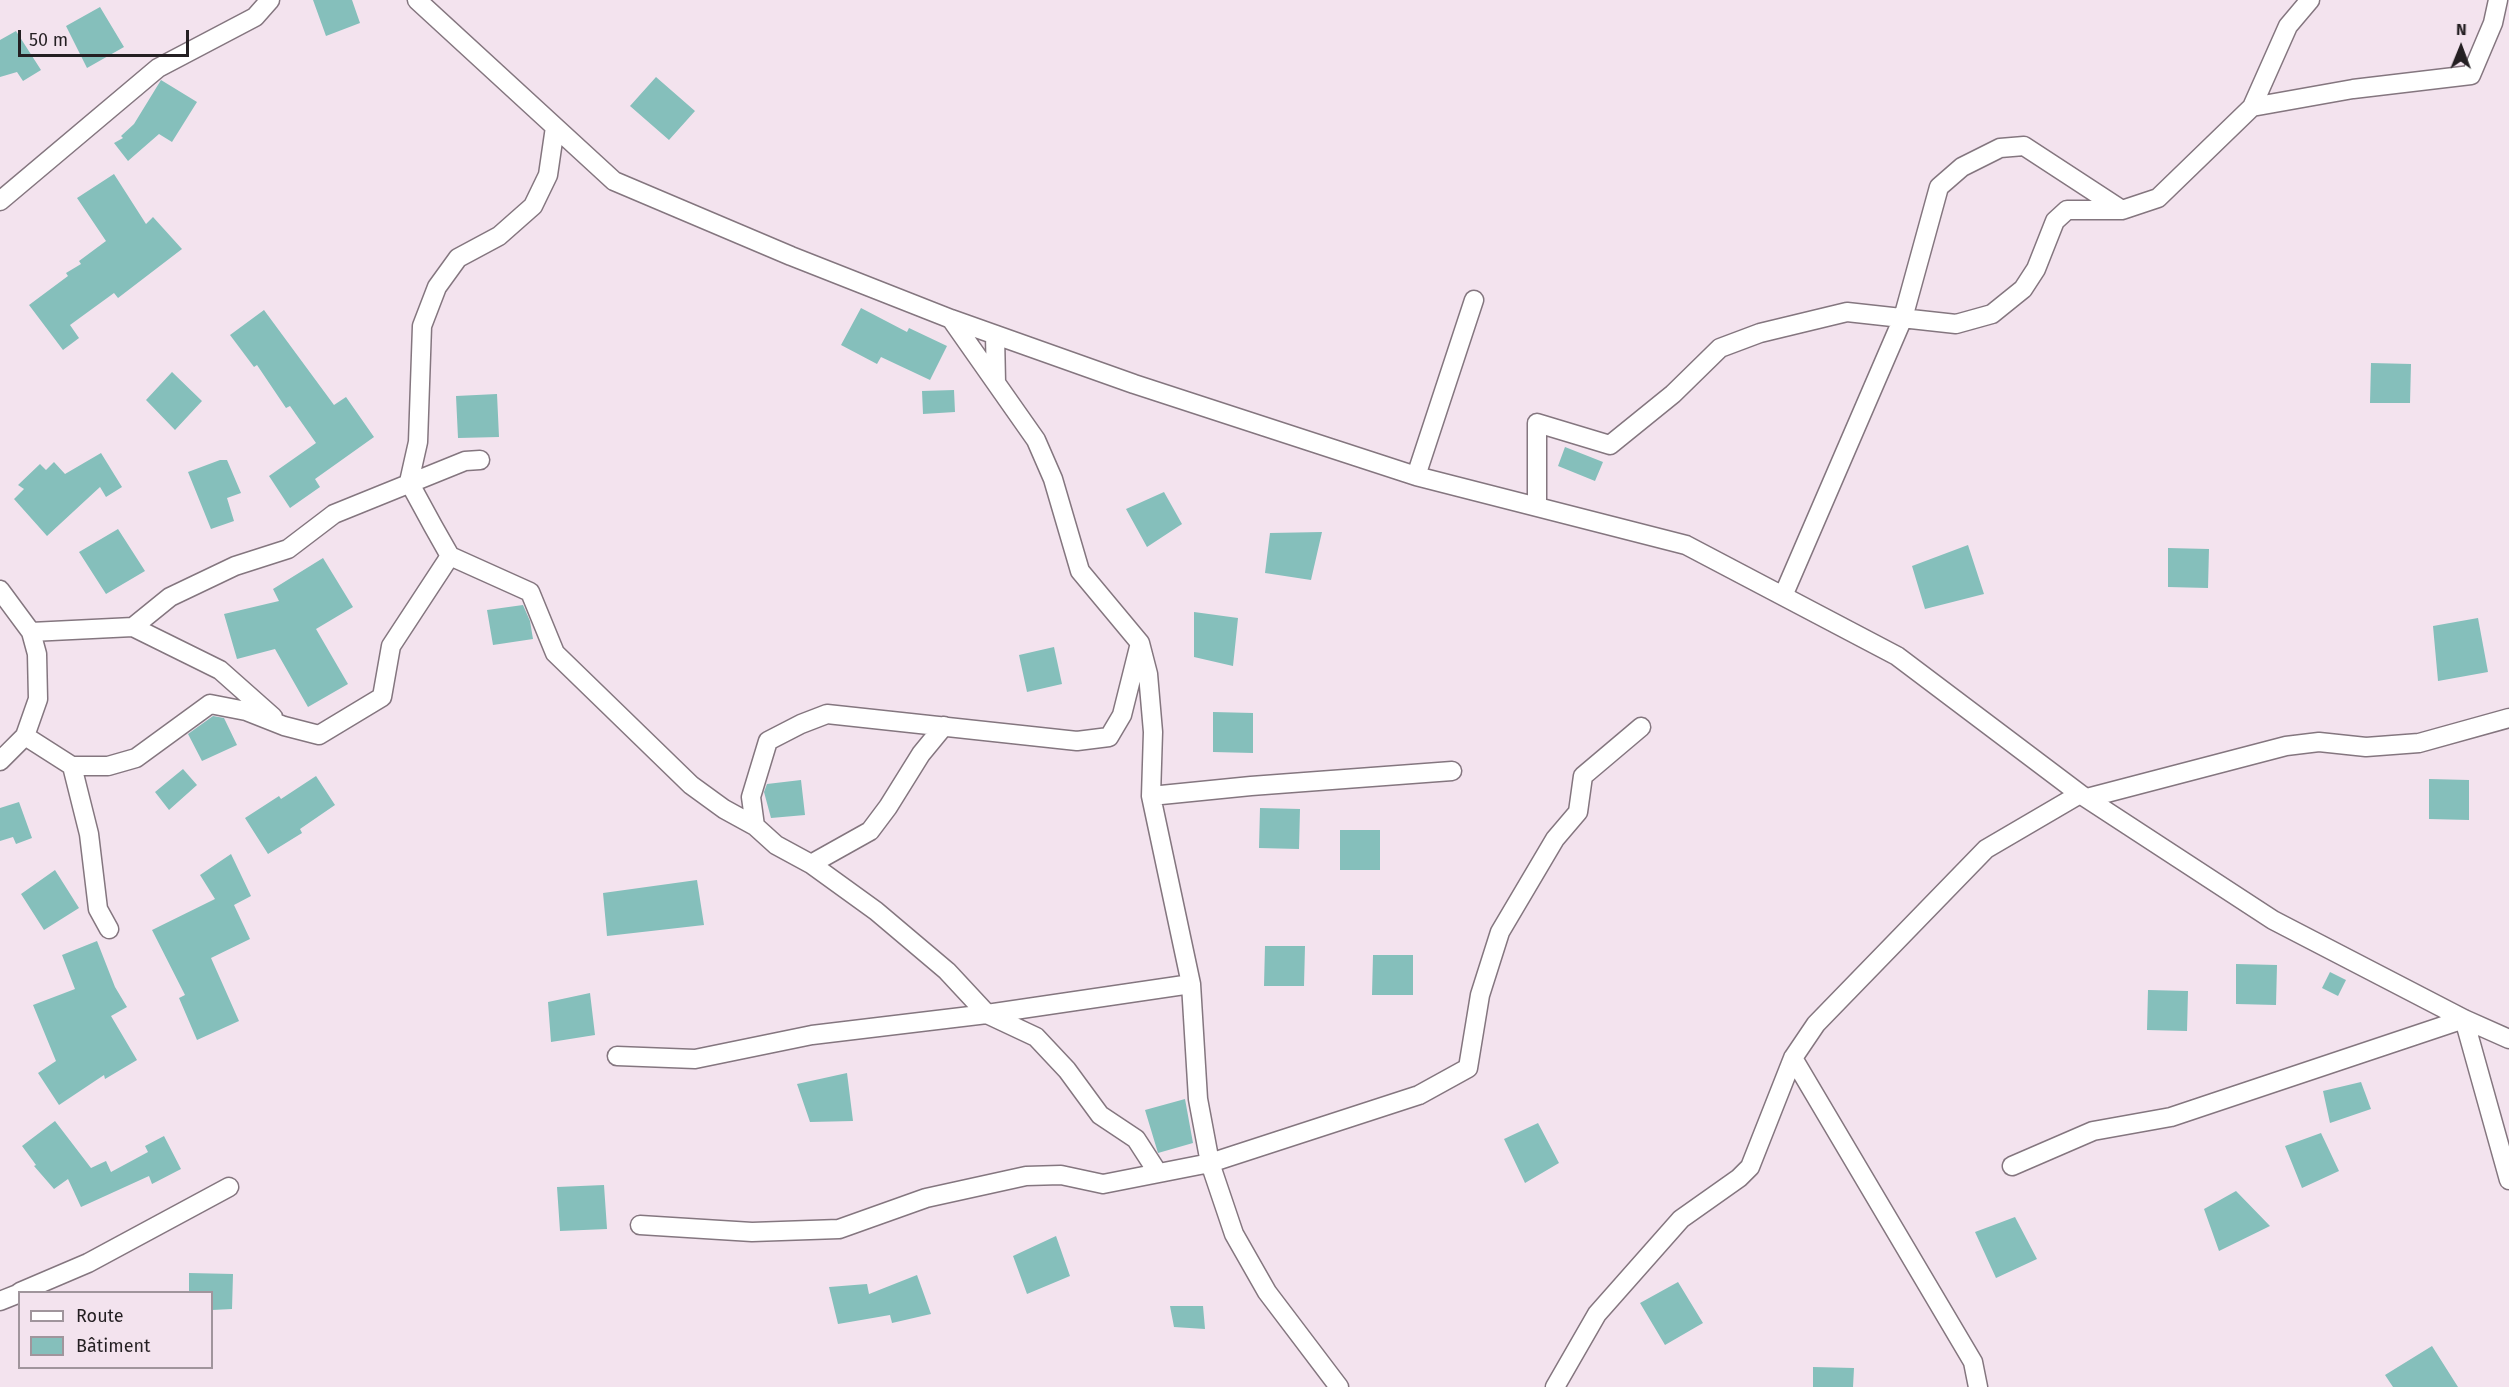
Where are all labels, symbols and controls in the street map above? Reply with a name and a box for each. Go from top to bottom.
scale bar [21,18,192,56]
north arrow [2431,18,2491,78]
text: N [2456,20,2467,39]
text: 50 m [29,29,68,51]
legend [18,1291,213,1369]
text: Route [76,1305,124,1327]
text: Bâtiment [76,1335,151,1357]

